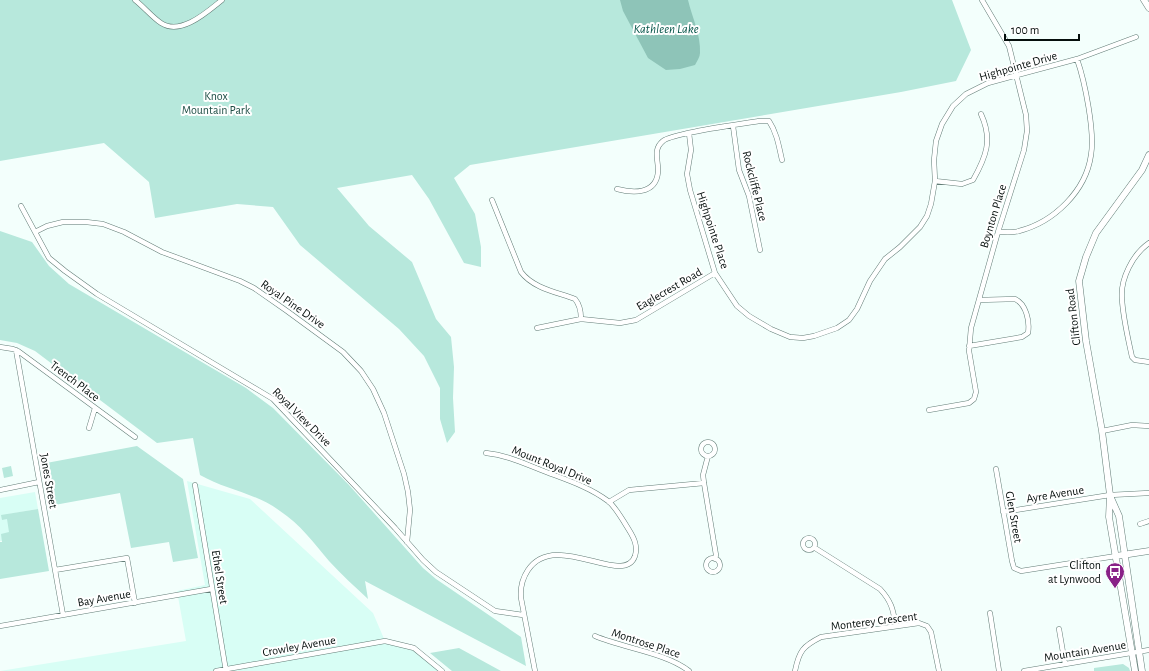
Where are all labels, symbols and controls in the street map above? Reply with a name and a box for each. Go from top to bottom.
scale bar [1005,16,1079,42]
water label: Kathleen Lake [633,23,699,36]
text: 100 m [1011,24,1039,36]
street label: Highpointe Drive [978,49,1058,83]
park label: Knox Mountain Park [182,90,251,116]
street label: Rockcliffe Place [740,150,770,222]
street label: Boynton Place [978,183,1009,250]
street label: Highpointe Place [695,190,731,270]
street label: Eaglecrest Road [634,265,704,313]
street label: Royal Pine Drive [258,278,327,331]
street label: Clifton Road [1064,288,1082,346]
street label: Trench Place [48,359,102,403]
street label: Royal View Drive [270,385,334,449]
street label: Mount Royal Drive [510,443,594,487]
street label: Jones Street [38,453,60,510]
street label: Ayre Avenue [1025,484,1085,505]
street label: Glen Street [1004,490,1024,544]
street label: Ethel Street [210,549,230,605]
place label: Clifton at Lynwood [1048,559,1101,586]
bus stop icon: Clifton at Lynwood [1104,561,1126,589]
street label: Bay Avenue [76,587,132,610]
street label: Monterey Crescent [830,610,918,633]
street label: Montrose Place [610,626,682,660]
street label: Crowley Avenue [261,634,337,659]
street label: Mountain Avenue [1043,639,1127,663]

